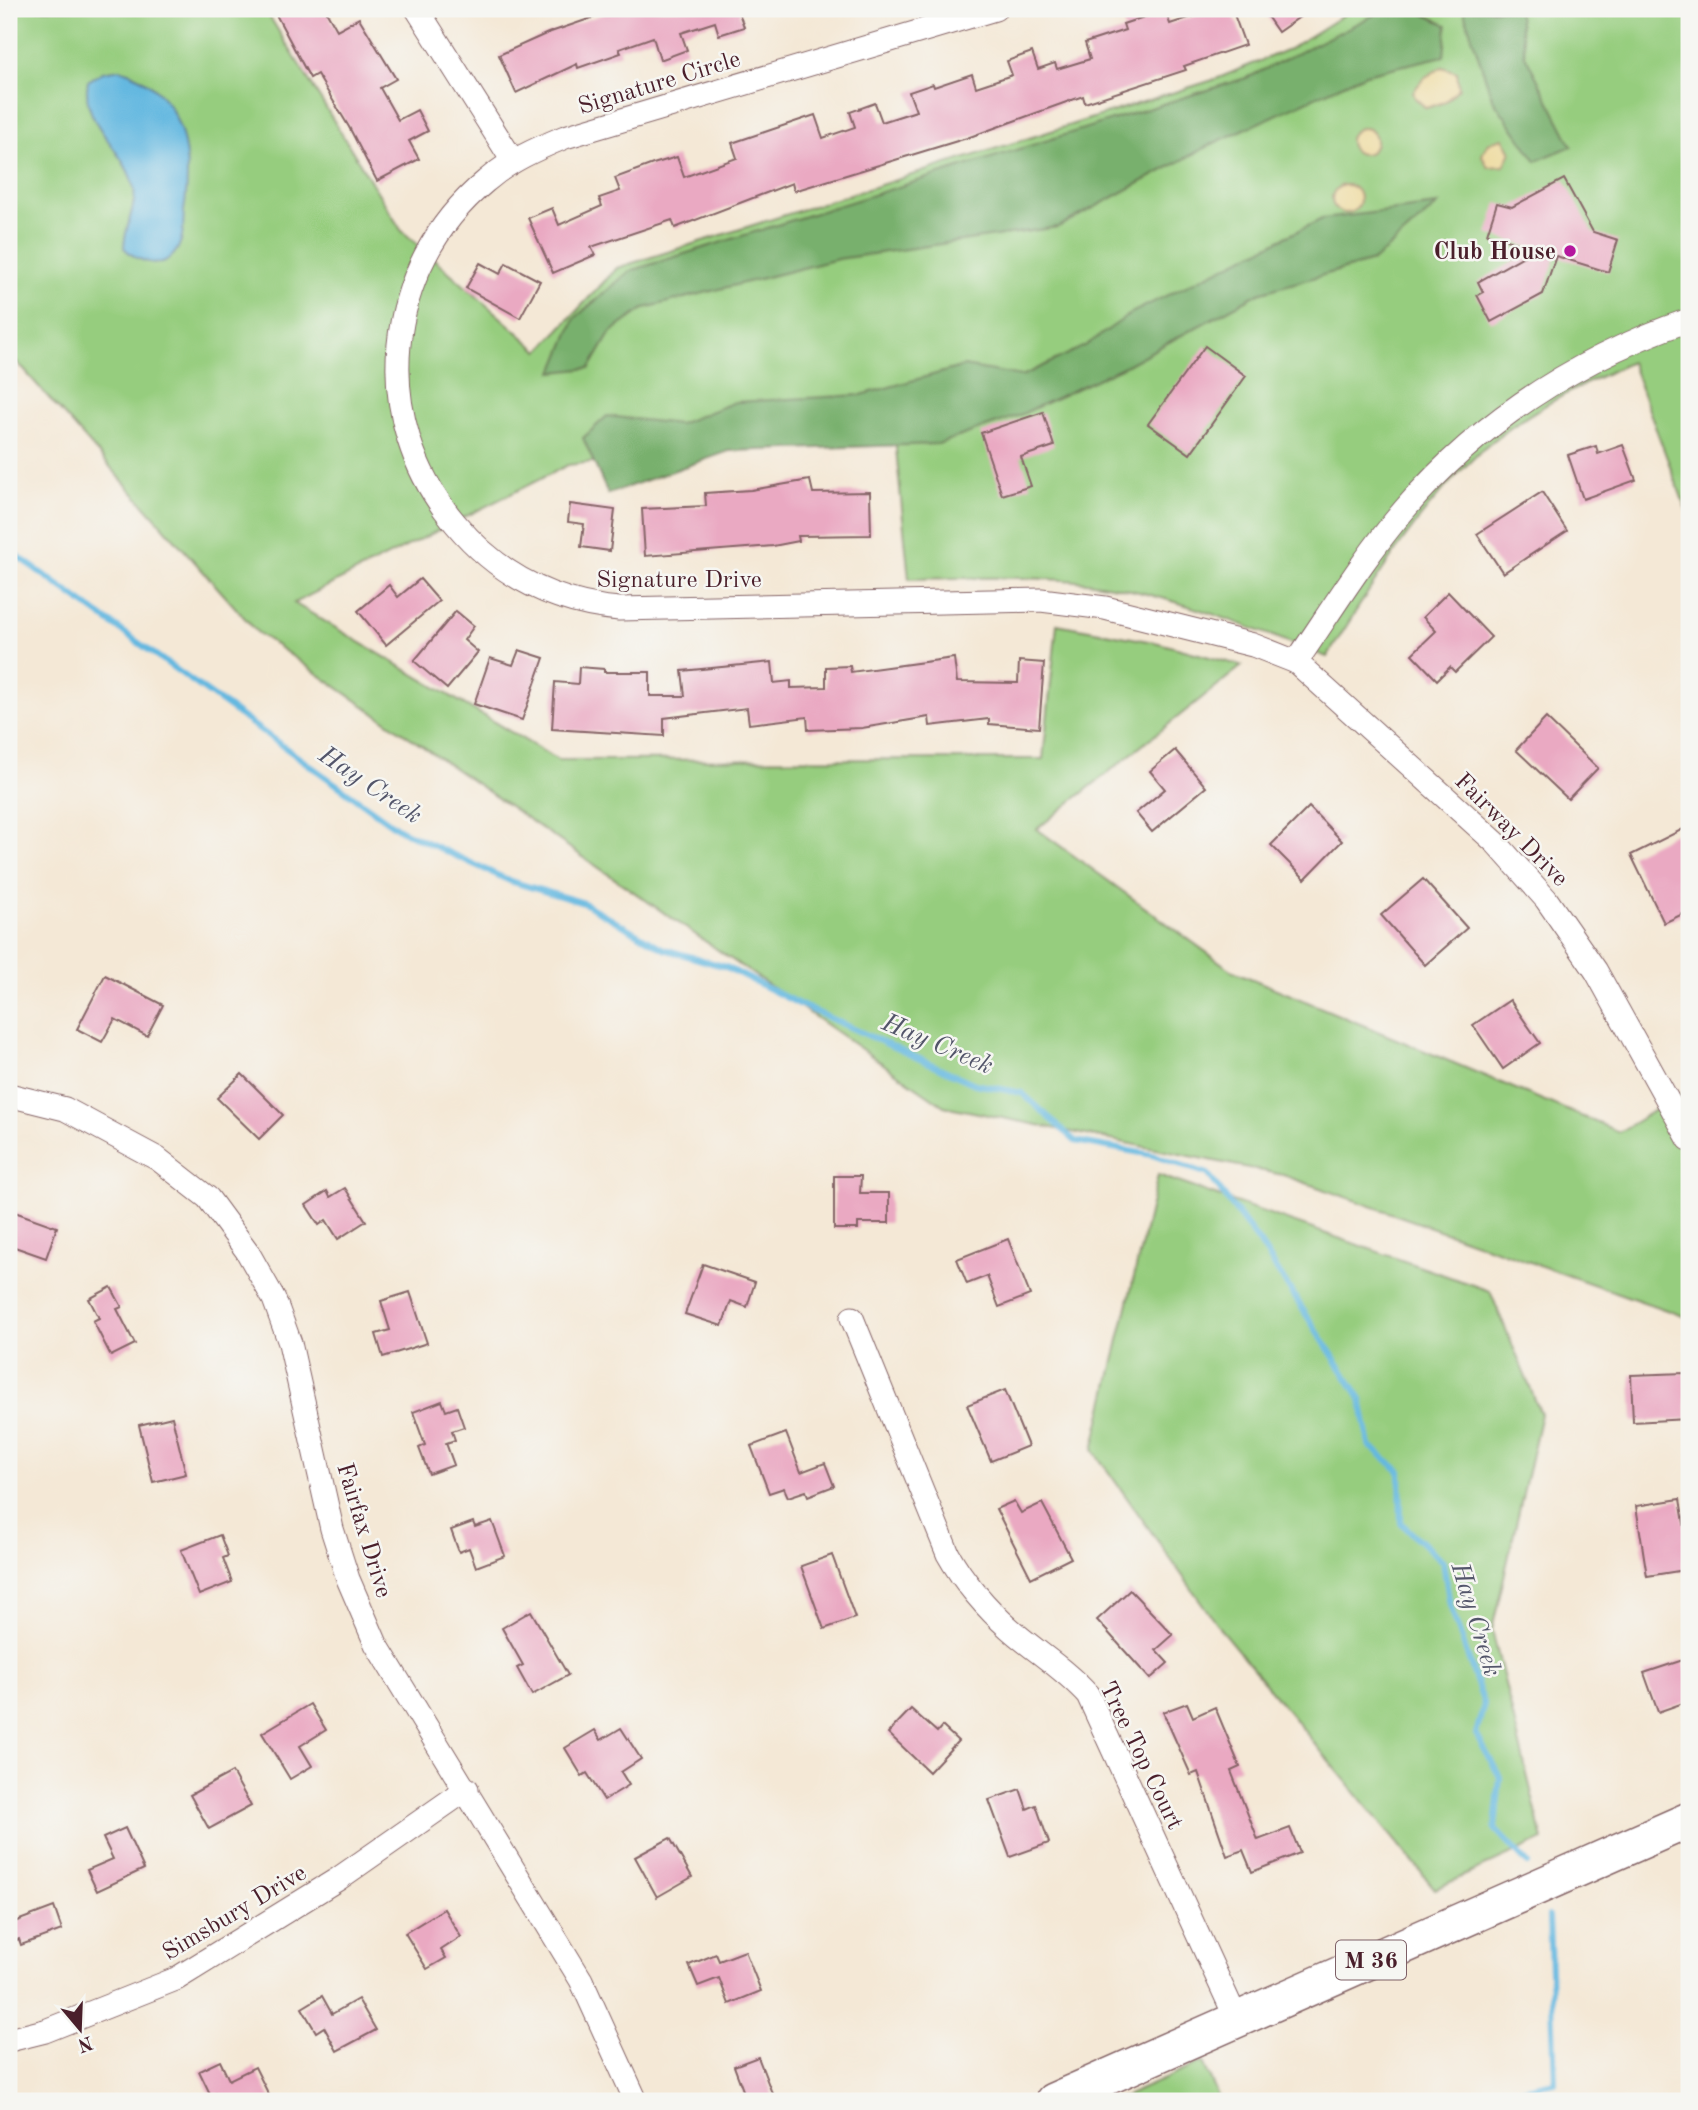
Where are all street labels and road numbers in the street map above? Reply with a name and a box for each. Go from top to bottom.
street label: Signature Circle [576,48,744,120]
street label: Signature Drive [596,569,762,593]
street label: Fairway Drive [1449,769,1572,892]
street label: Fairfax Drive [331,1460,395,1601]
street label: Tree Top Court [1094,1678,1186,1834]
street label: Simsbury Drive [159,1861,311,1966]
road number: M 36 [1336,1940,1406,1980]

